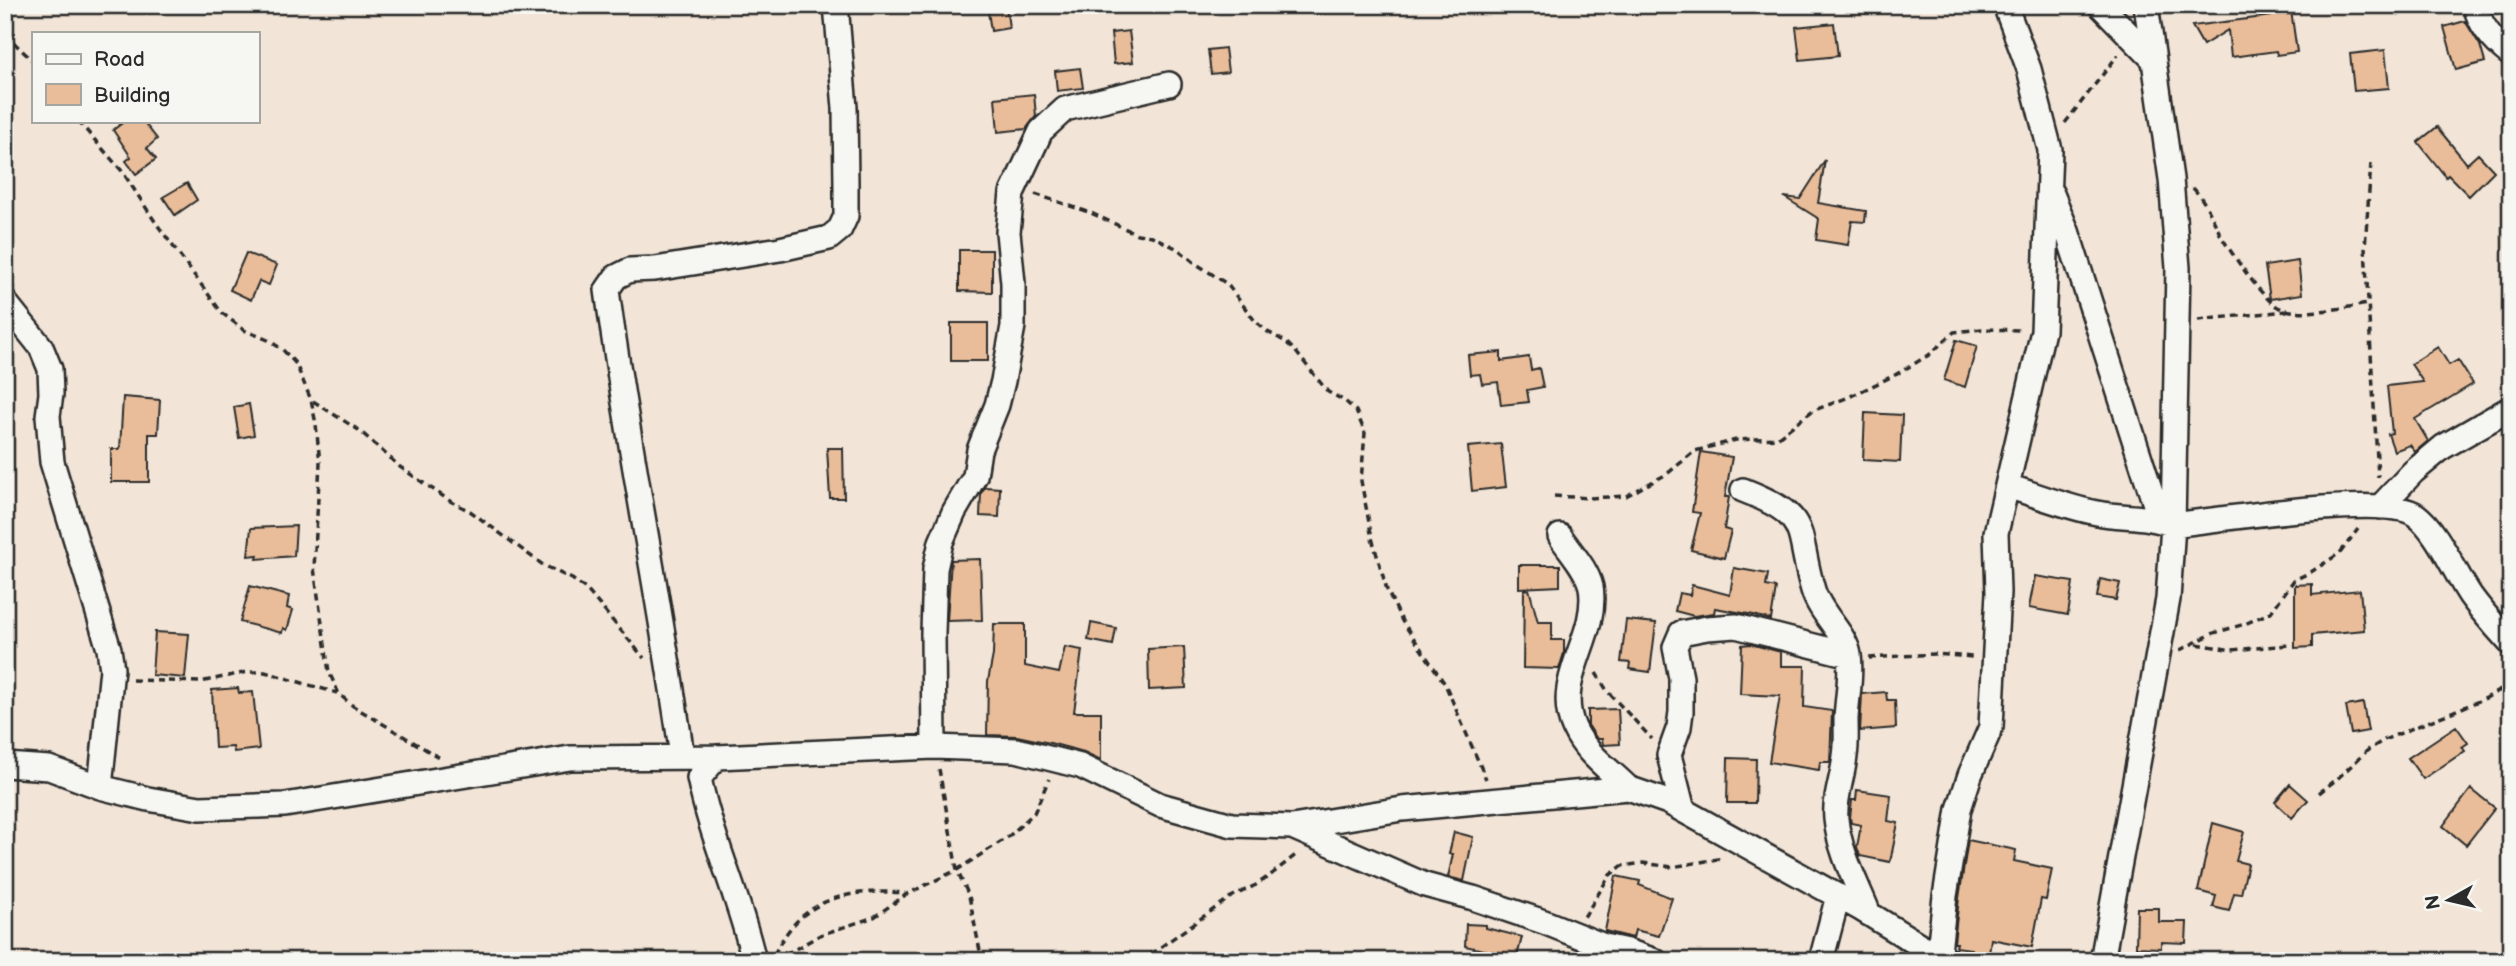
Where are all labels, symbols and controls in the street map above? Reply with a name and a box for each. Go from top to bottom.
legend [32,32,259,122]
text: Road [94,47,145,72]
text: Building [94,83,170,108]
north arrow [2414,864,2484,934]
text: N [2421,893,2446,911]

